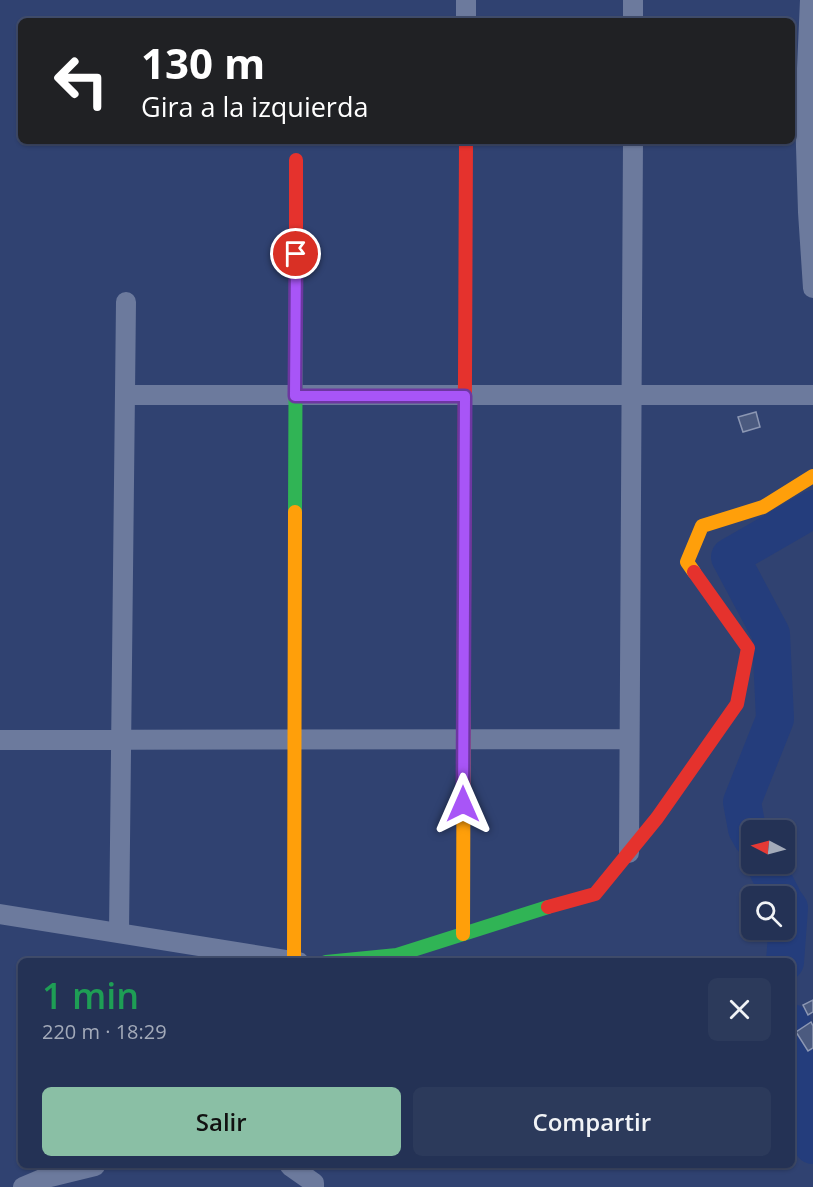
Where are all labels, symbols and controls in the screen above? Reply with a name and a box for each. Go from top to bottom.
text: 130 m [141,34,265,91]
icon: left [42,42,120,120]
text: Gira a la izquierda [141,88,368,125]
pin [270,228,321,279]
icon: arrive [279,237,312,270]
position arrow [431,772,495,836]
north arrow [741,820,795,874]
map controls [741,820,795,940]
button: search [741,886,795,940]
text: 1 min [42,971,139,1020]
button: close [708,978,771,1041]
text: 220 m · 18:29 [42,1018,167,1045]
button: Salir [42,1087,401,1156]
button: Compartir [413,1087,771,1156]

